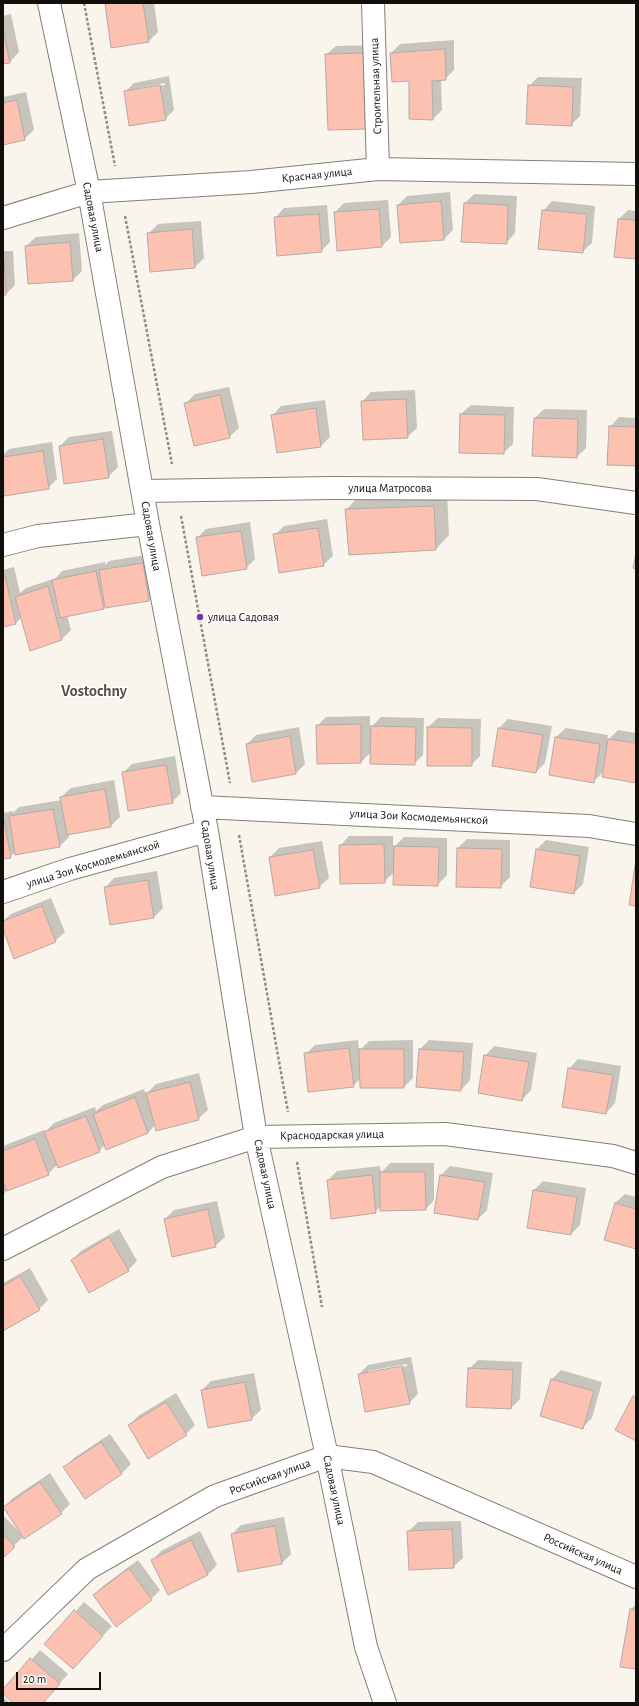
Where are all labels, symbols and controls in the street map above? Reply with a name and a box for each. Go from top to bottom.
street label: Строительная улица [367,37,385,135]
street label: Красная улица [281,164,353,186]
street label: Садовая улица [79,181,107,253]
street label: улица Матросова [348,481,432,495]
street label: Садовая улица [138,500,164,572]
place label: улица Садовая [208,610,279,624]
marker: улица Садовая [195,612,205,622]
district label: Vostochny [61,681,127,701]
street label: улица Зои Космодемьянской [349,806,489,828]
street label: Садовая улица [197,819,223,891]
street label: улица Зои Космодемьянской [25,837,161,891]
street label: Краснодарская улица [280,1127,384,1143]
street label: Садовая улица [251,1138,279,1210]
street label: Садовая улица [320,1454,348,1526]
street label: Российская улица [227,1456,313,1498]
street label: Российская улица [541,1530,625,1578]
scale bar [18,1664,103,1690]
text: 20 m [23,1673,46,1685]

